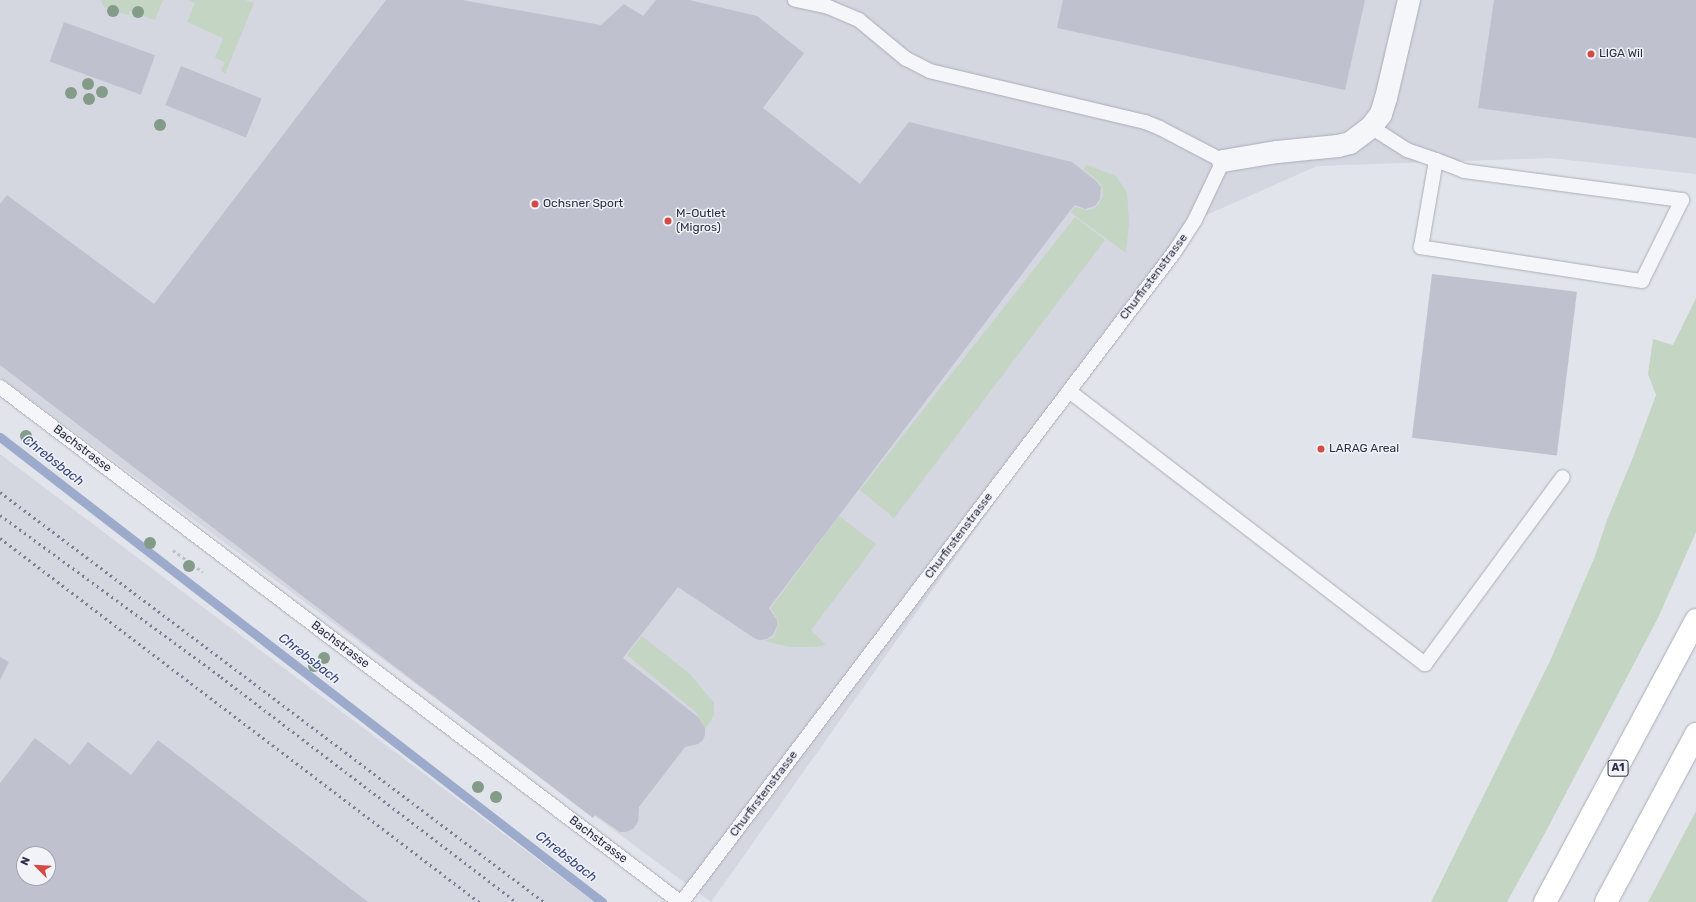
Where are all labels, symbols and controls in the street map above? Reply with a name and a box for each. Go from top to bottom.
place label: LIGA Wil [1599,47,1643,61]
marker: LIGA Wil [1586,49,1596,59]
place label: Ochsner Sport [543,197,623,211]
marker: Ochsner Sport [530,199,540,209]
place label: M-Outlet (Migros) [676,207,726,235]
marker: M-Outlet (Migros) [663,216,673,226]
street label: Churfirstenstrasse [1117,231,1191,323]
street label: Bachstrasse [50,422,114,476]
water label: Chrebsbach [19,432,87,490]
place label: LARAG Areal [1329,442,1399,456]
marker: LARAG Areal [1316,444,1326,454]
street label: Churfirstenstrasse [922,490,996,582]
street label: Bachstrasse [308,618,372,672]
water label: Chrebsbach [275,630,343,688]
street label: Churfirstenstrasse [727,748,801,840]
road number: A1 [1607,759,1629,777]
street label: Bachstrasse [566,813,630,867]
water label: Chrebsbach [532,828,600,886]
north arrow [16,846,56,886]
text: N [18,855,33,868]

